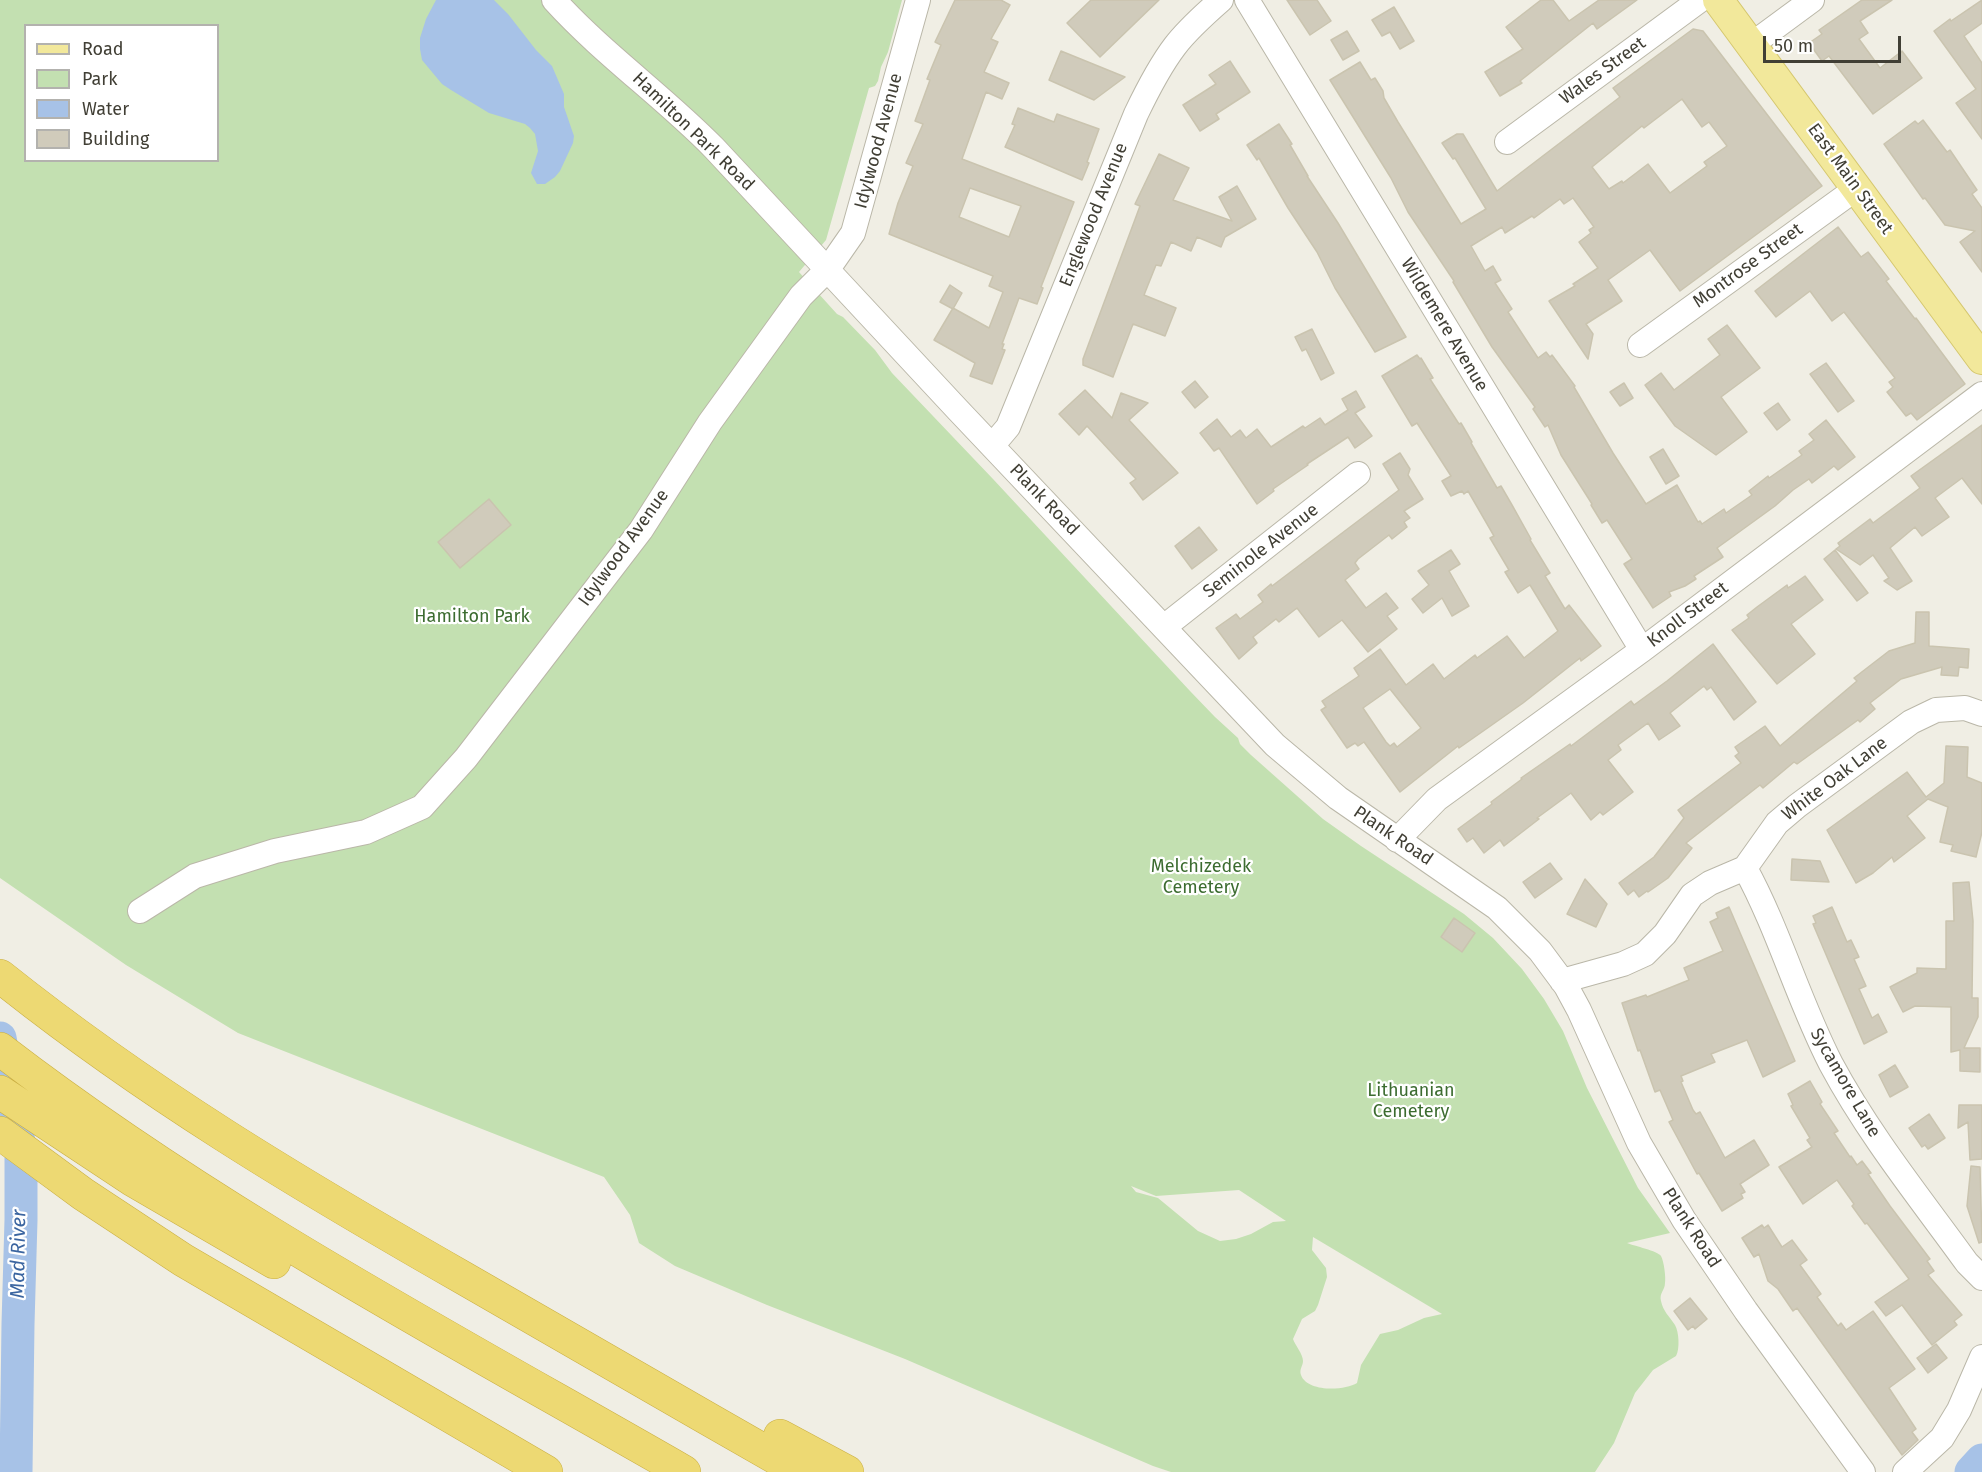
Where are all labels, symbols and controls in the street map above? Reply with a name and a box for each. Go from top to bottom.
legend [24,24,219,162]
scale bar [1766,24,1904,62]
street label: Wales Street [1556,33,1650,109]
text: 50 m [1774,35,1813,57]
text: Road [82,38,124,60]
text: Park [82,68,117,90]
street label: Hamilton Park Road [627,68,759,196]
street label: Idylwood Avenue [851,71,907,211]
text: Water [82,98,129,120]
street label: East Main Street [1803,119,1897,239]
text: Building [82,128,149,150]
street label: Englewood Avenue [1055,140,1133,290]
street label: Montrose Street [1689,219,1807,313]
street label: Wildemere Avenue [1396,254,1492,396]
street label: Plank Road [1005,460,1083,540]
street label: Idylwood Avenue [574,485,674,611]
street label: Seminole Avenue [1199,499,1323,603]
street label: Knoll Street [1643,578,1733,652]
park label: Hamilton Park [414,606,530,628]
street label: White Oak Lane [1778,732,1892,826]
street label: Plank Road [1349,802,1437,870]
park label: Melchizedek Cemetery [1151,856,1251,898]
street label: Sycamore Lane [1805,1025,1885,1141]
park label: Lithuanian Cemetery [1367,1080,1455,1122]
street label: Plank Road [1657,1184,1725,1272]
water label: Mad River [6,1209,32,1299]

